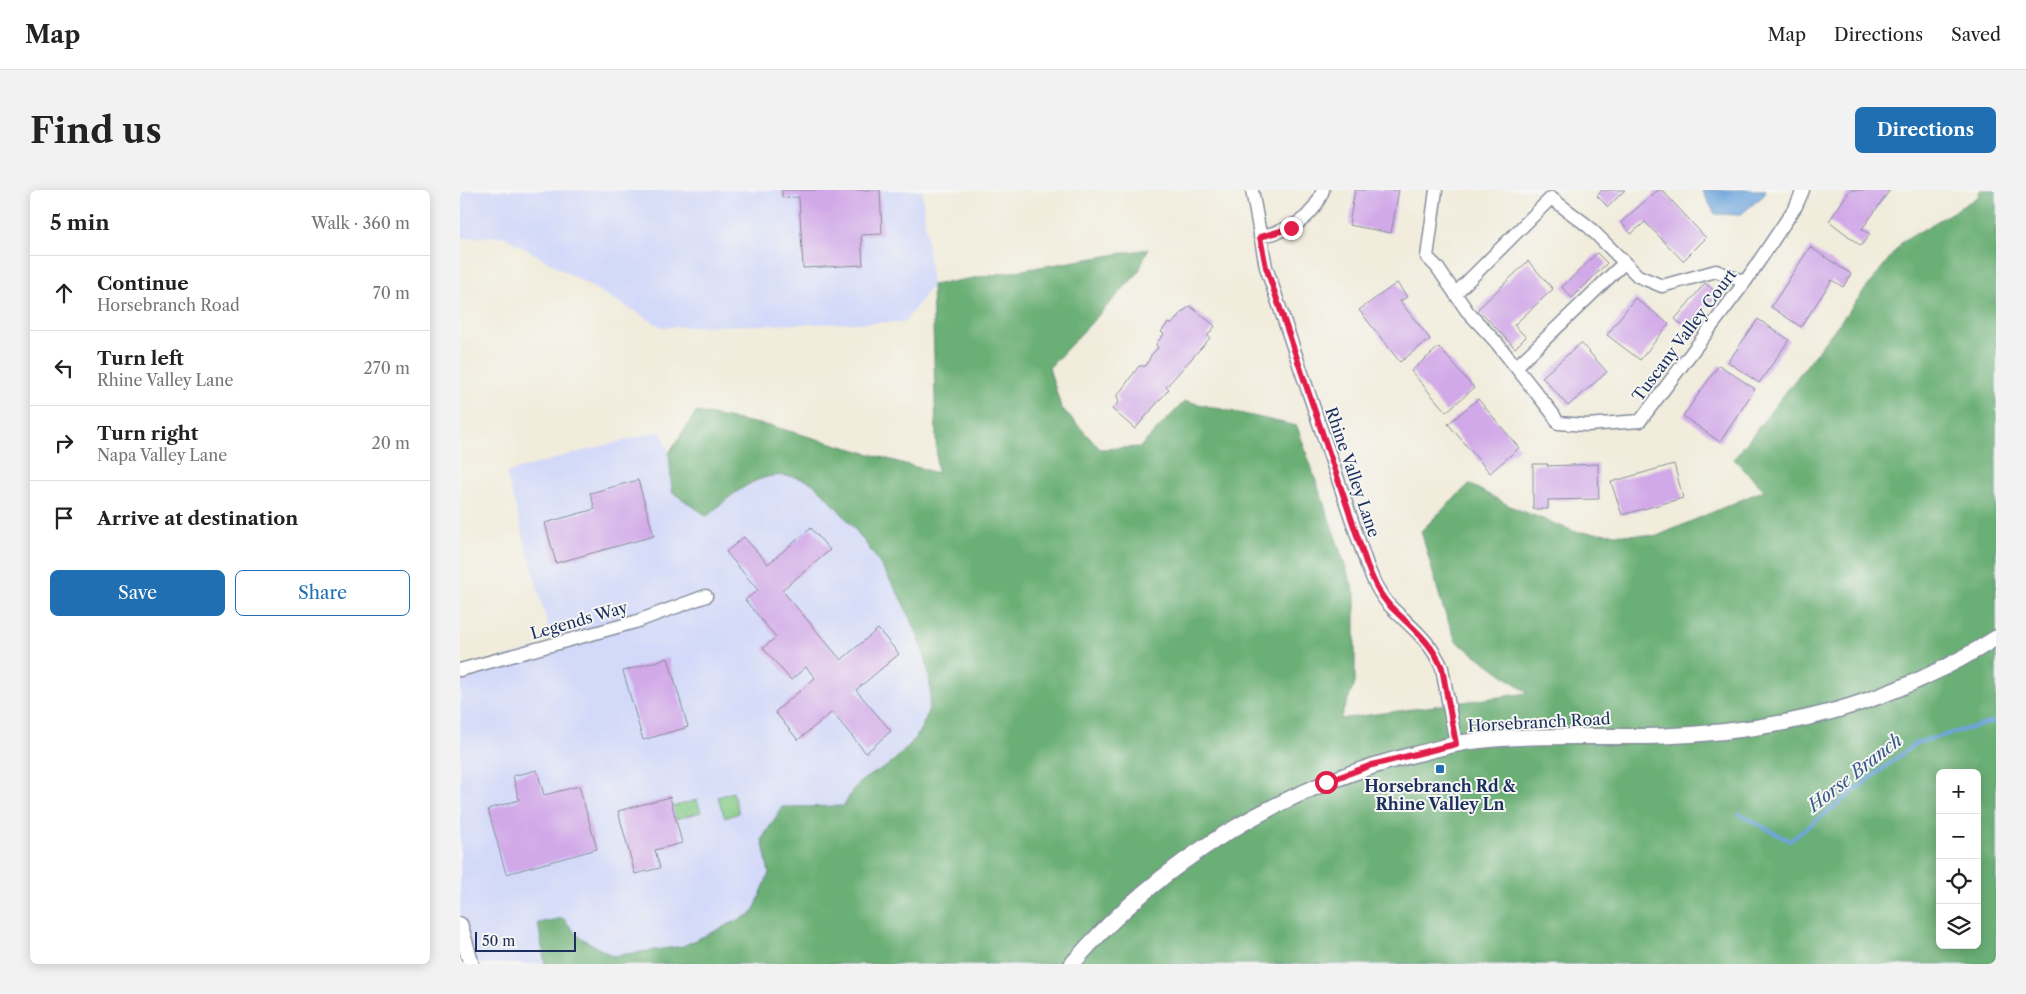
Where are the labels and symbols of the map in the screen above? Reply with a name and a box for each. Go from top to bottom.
route end [1280,217,1303,240]
street label: Tuscany Valley Court [1628,265,1740,405]
street label: Rhine Valley Lane [1321,404,1385,540]
street label: Legends Way [528,596,631,643]
street label: Horsebranch Road [1467,708,1611,736]
water label: Horse Branch [1802,729,1907,818]
marker: Horsebranch Rd & Rhine Valley Ln [1434,763,1446,775]
route start [1315,771,1338,794]
place label: Horsebranch Rd & Rhine Valley Ln [1364,776,1517,814]
scale bar [475,929,576,952]

